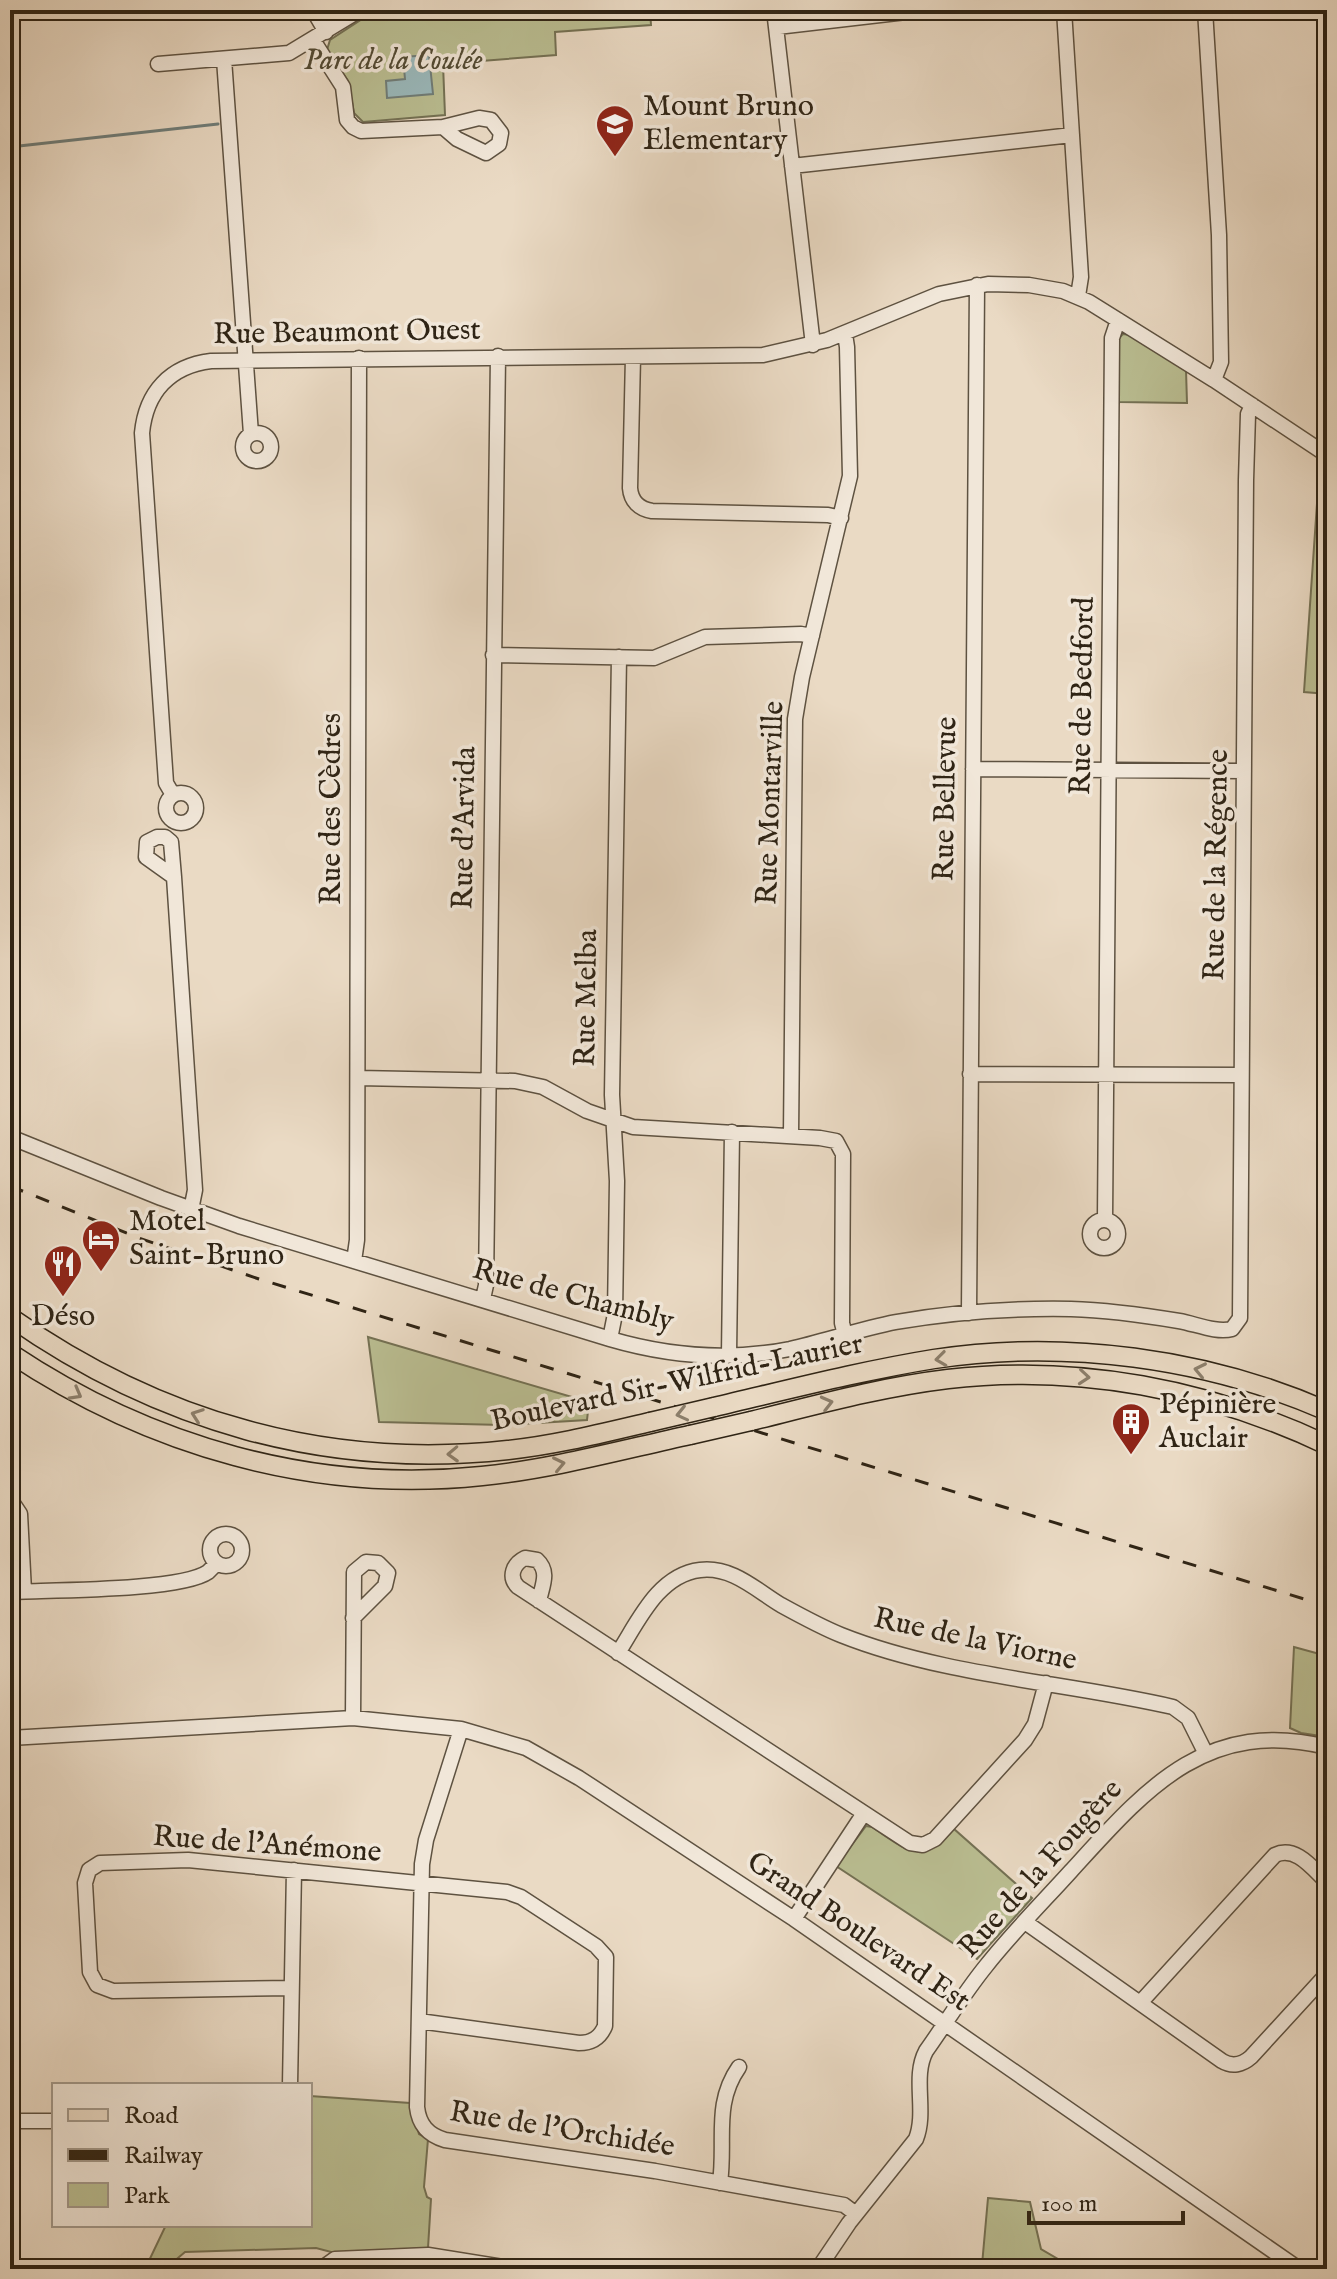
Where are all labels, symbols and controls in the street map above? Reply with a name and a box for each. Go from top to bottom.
park label: Parc de la Coulée [304,42,482,80]
place label: Mount Bruno Elementary [643,88,814,160]
school or university icon: Mount Bruno Elementary [594,103,636,158]
street label: Rue Beaumont Ouest [213,312,481,354]
street label: Rue de Bedford [1062,596,1104,795]
street label: Rue Montarville [748,700,794,906]
street label: Rue des Cèdres [313,713,351,905]
street label: Rue Bellevue [926,716,966,882]
street label: Rue d'Arvida [445,746,485,910]
street label: Rue de la Régence [1196,749,1238,981]
street label: Rue Melba [567,929,607,1067]
place label: Motel Saint-Bruno [129,1203,284,1275]
hotel icon: Motel Saint-Bruno [80,1218,122,1273]
restaurant icon: Déso [42,1243,84,1298]
street label: Rue de Chambly [468,1251,678,1341]
place label: Déso [31,1298,95,1336]
street label: Boulevard Sir-Wilfrid-Laurier [487,1325,867,1441]
one-way arrow [934,1350,947,1367]
one-way arrow [1193,1362,1207,1379]
one-way arrow [1078,1369,1091,1386]
one-way arrow [68,1384,82,1400]
place label: Pépinière Auclair [1158,1386,1276,1458]
one-way arrow [819,1395,833,1412]
building icon: Pépinière Auclair [1110,1401,1152,1456]
one-way arrow [676,1405,689,1422]
one-way arrow [191,1409,205,1425]
one-way arrow [446,1445,459,1462]
one-way arrow [552,1456,566,1473]
street label: Rue de la Viorne [870,1600,1080,1680]
street label: Rue de la Fougère [951,1772,1131,1966]
street label: Rue de l'Anémone [151,1818,383,1872]
street label: Grand Boulevard Est [739,1843,977,2021]
legend [52,2083,312,2227]
street label: Rue de l'Orchidée [447,2093,677,2167]
text: Road [124,2101,178,2132]
text: Railway [124,2141,203,2172]
scale bar [1029,2175,1183,2225]
text: Park [124,2181,170,2212]
text: 100 m [1041,2189,1097,2220]

